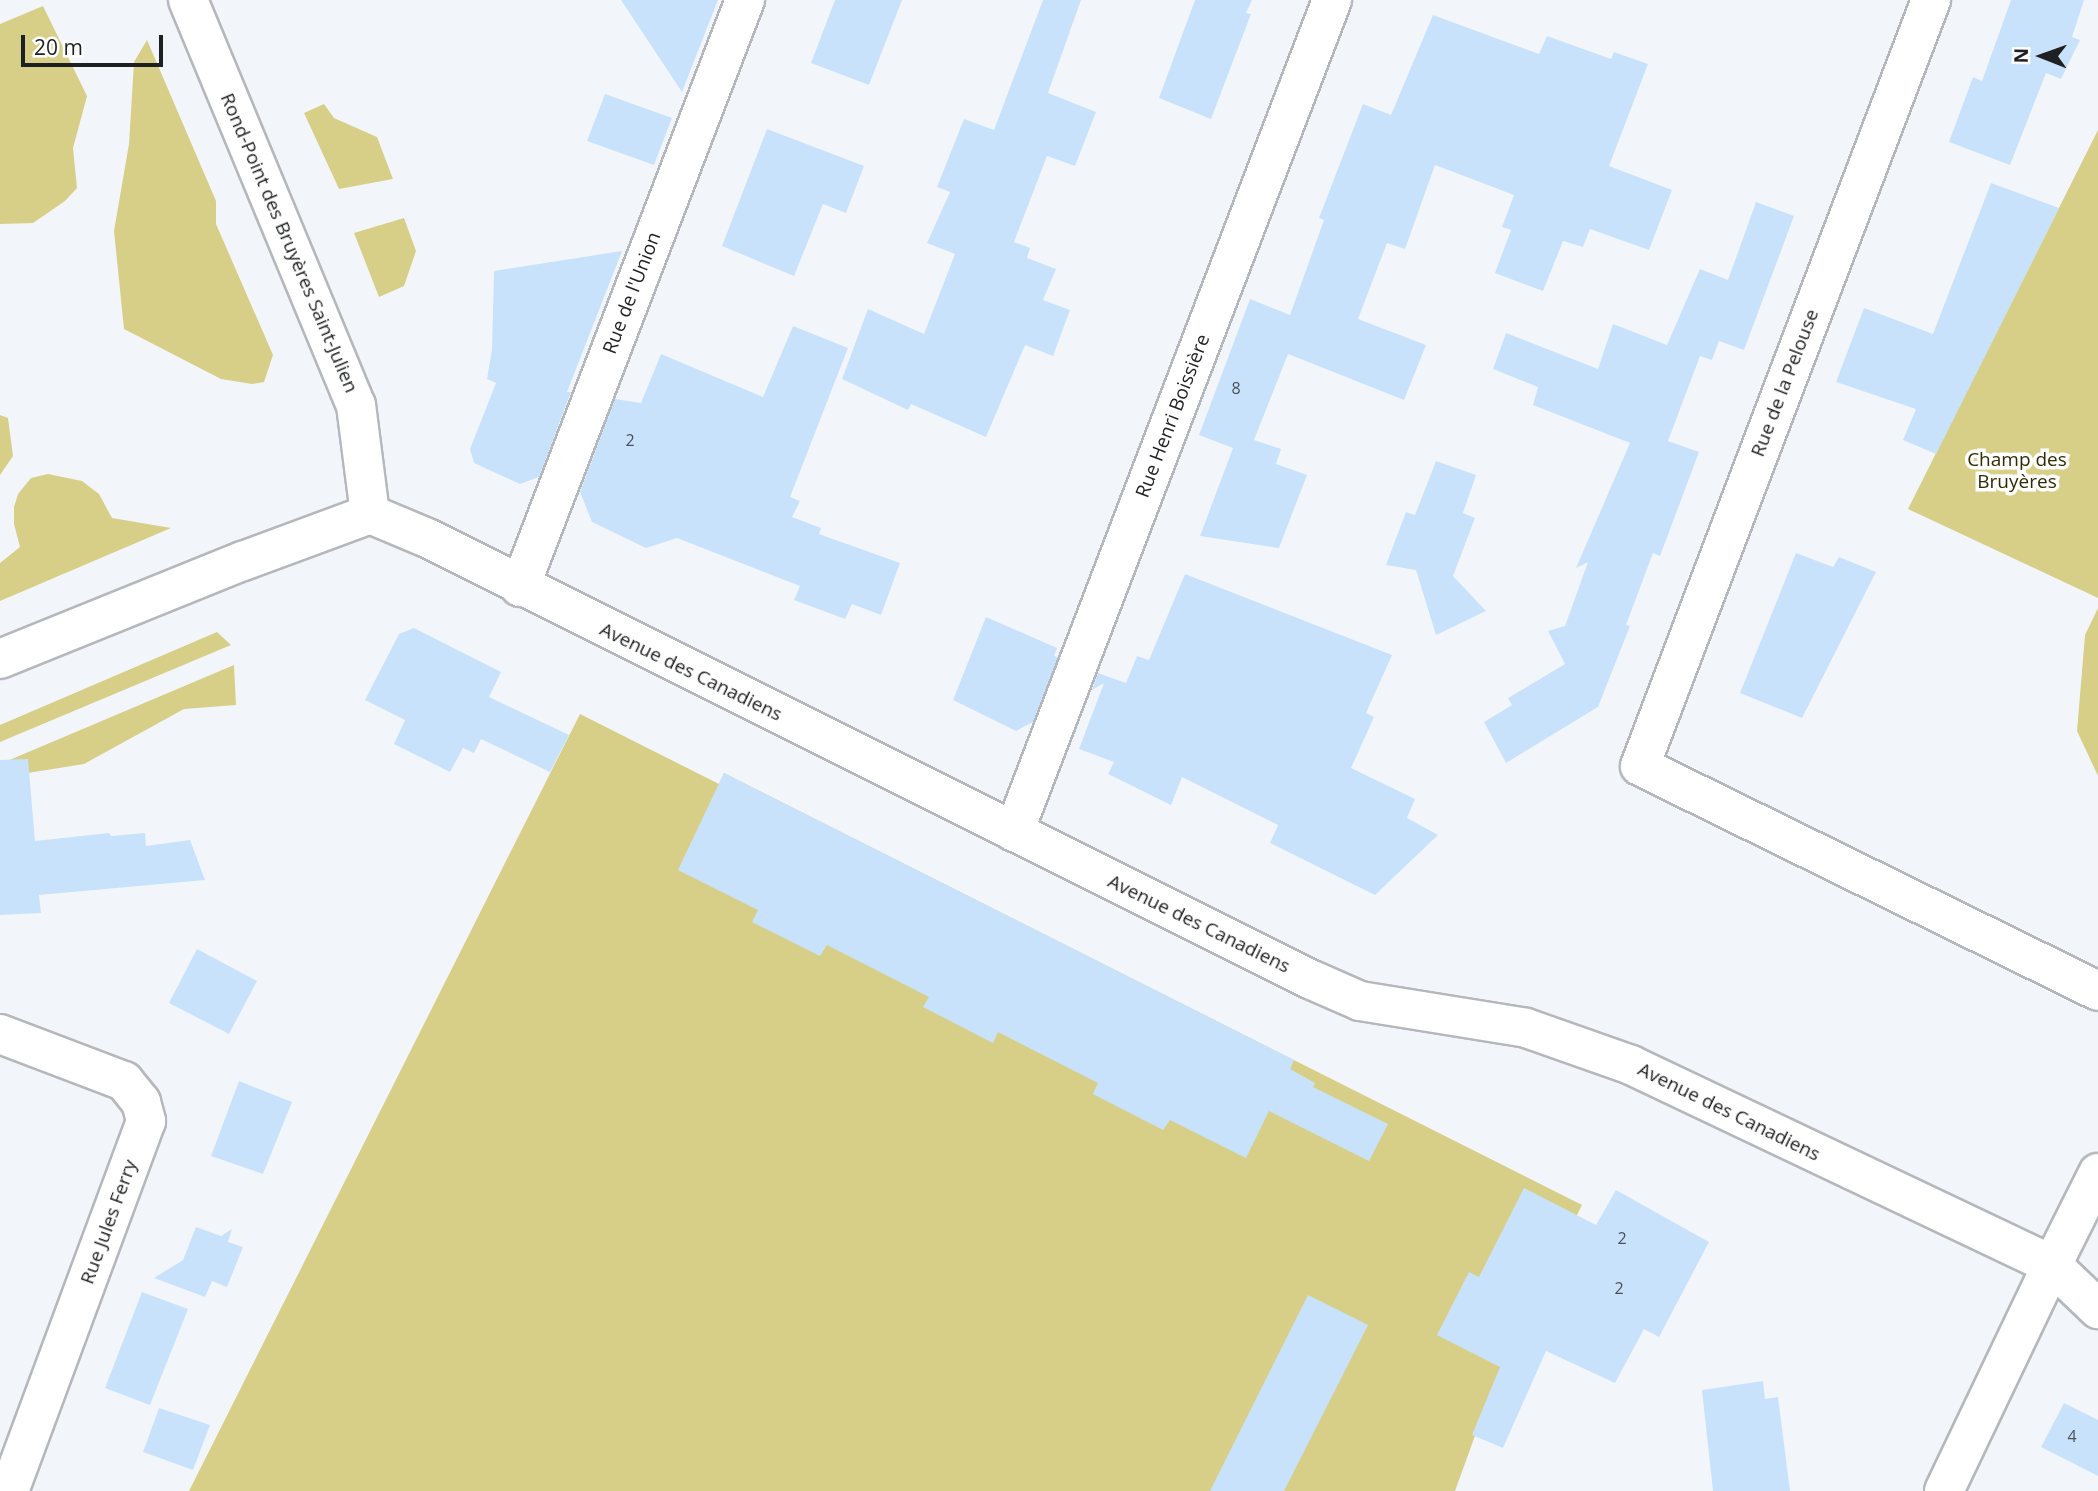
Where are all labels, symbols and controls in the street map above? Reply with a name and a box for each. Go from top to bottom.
scale bar [24,21,166,65]
north arrow [2007,21,2077,91]
text: 20 m [34,33,83,61]
text: N [2008,48,2034,64]
street label: Rond-Point des Bruyères Saint-Julien [215,90,363,396]
street label: Rue de l'Union [598,229,666,357]
street label: Rue de la Pelouse [1746,306,1824,460]
street label: Rue Henri Boissière [1131,331,1215,501]
house number: 8 [1231,378,1241,398]
house number: 2 [625,430,635,450]
park label: Champ des Bruyères [1967,449,2067,493]
street label: Avenue des Canadiens [596,618,786,726]
street label: Avenue des Canadiens [1104,870,1294,978]
street label: Avenue des Canadiens [1634,1058,1824,1166]
street label: Rue Jules Ferry [76,1157,142,1287]
house number: 2 [1617,1228,1627,1248]
house number: 2 [1614,1278,1624,1298]
house number: 4 [2067,1426,2077,1446]

